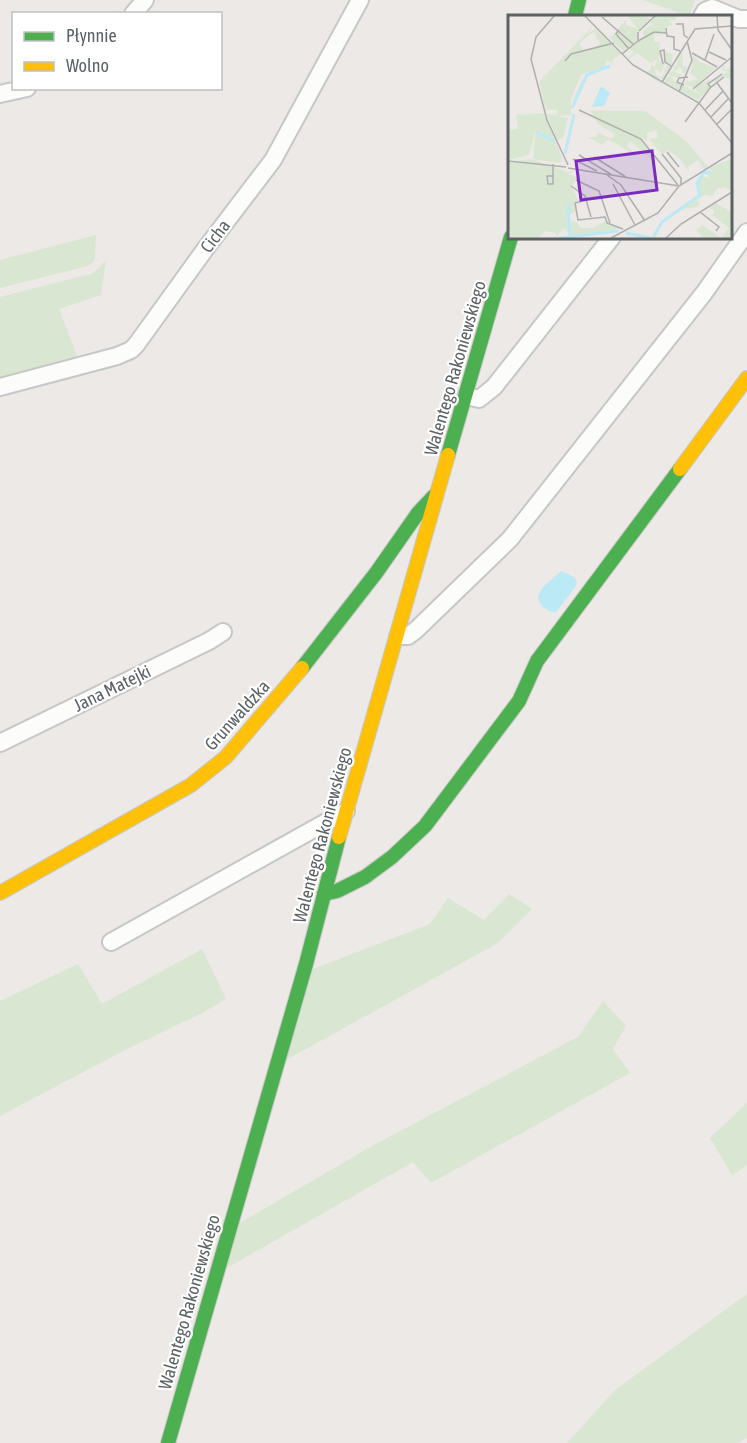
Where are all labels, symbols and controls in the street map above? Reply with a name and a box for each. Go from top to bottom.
legend [12,12,222,90]
inset map [508,15,732,238]
text: Płynnie [66,25,117,46]
text: Wolno [66,55,109,76]
street label: Cicha [196,215,234,257]
street label: Walentego Rakoniewskiego [420,278,490,458]
street label: Jana Matejki [70,660,154,716]
street label: Grunwaldzka [200,676,274,754]
street label: Walentego Rakoniewskiego [288,745,356,925]
street label: Walentego Rakoniewskiego [154,1212,224,1392]

